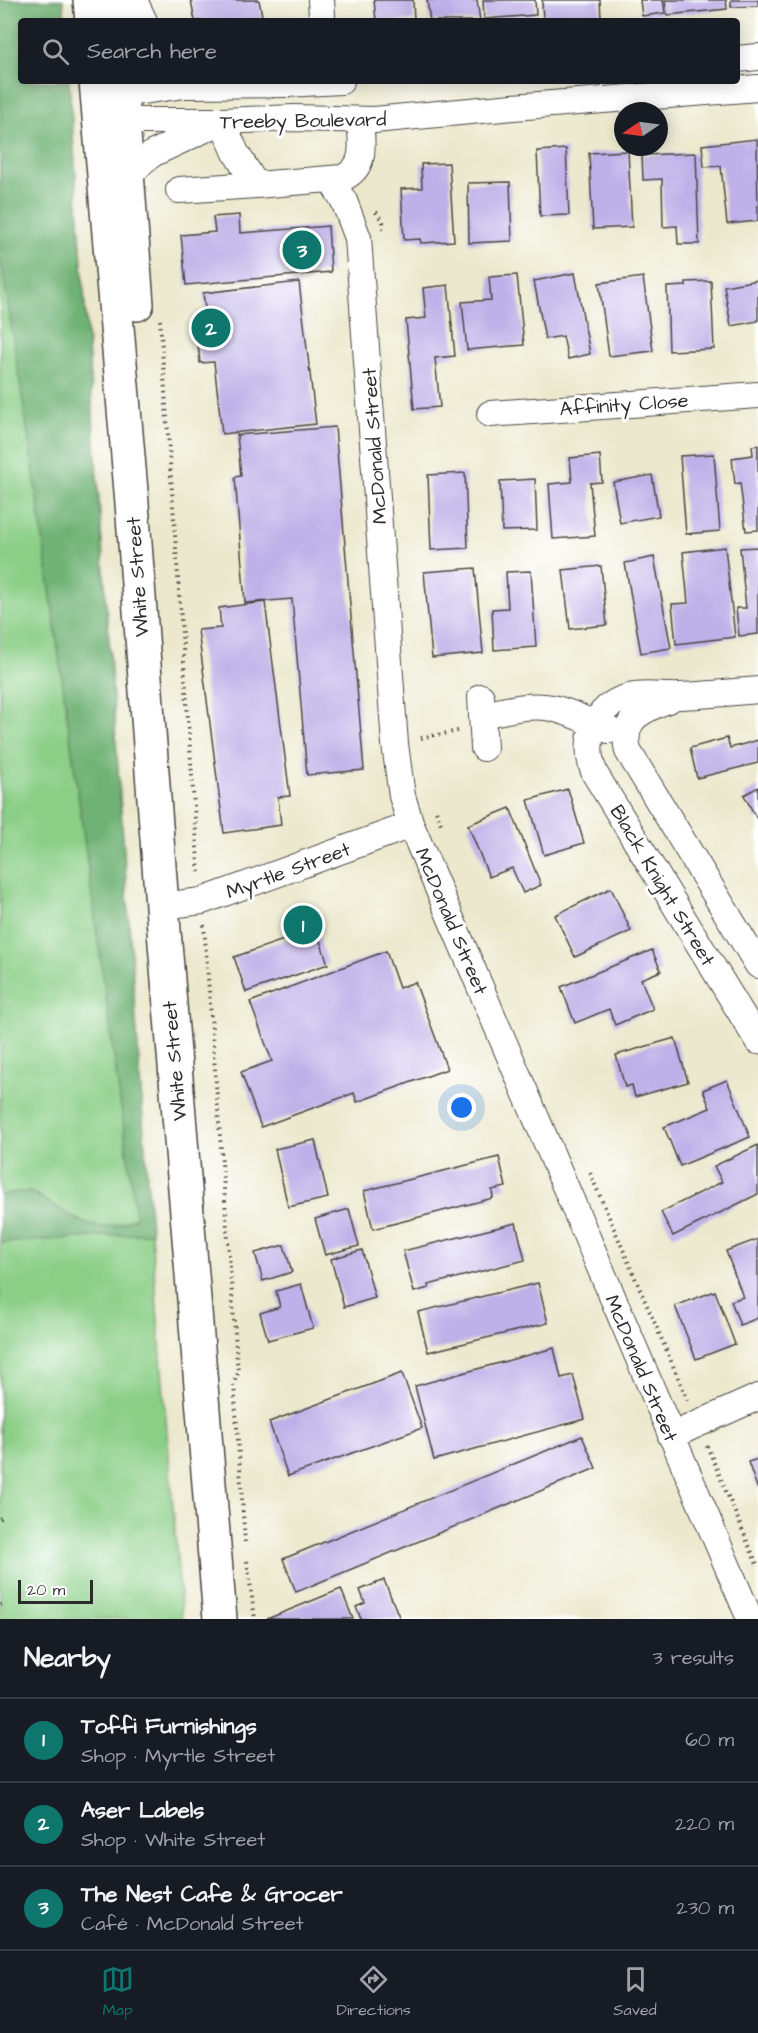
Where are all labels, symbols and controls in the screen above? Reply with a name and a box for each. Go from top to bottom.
search box [18,18,740,84]
icon: search [39,35,72,68]
text: Search here [87,36,217,67]
north arrow [614,102,668,156]
street label: Treeby Boulevard [219,106,387,137]
pin: 3 [282,228,322,272]
pin: 2 [192,306,230,350]
street label: McDonald Street [356,367,394,525]
street label: Affinity Close [559,387,690,424]
street label: White Street [120,516,156,638]
street label: Black Knight Street [602,800,721,972]
street label: Myrtle Street [222,835,355,907]
street label: McDonald Street [408,844,495,999]
pin: 1 [284,902,322,948]
street label: White Street [156,1000,194,1122]
your location [447,1093,476,1122]
street label: McDonald Street [598,1291,685,1446]
scale bar [18,1577,93,1604]
text: 20 m [27,1579,65,1601]
text: Nearby [24,1640,111,1676]
text: 3 results [652,1644,734,1672]
text: Toffi Furnishings [81,1711,257,1742]
text: 1 [42,1726,45,1754]
text: 60 m [685,1726,734,1754]
text: Shop · Myrtle Street [81,1742,275,1770]
text: Aser Labels [81,1795,204,1826]
text: 2 [38,1810,49,1838]
text: 220 m [675,1810,734,1838]
text: Shop · White Street [81,1826,265,1854]
text: The Nest Cafe & Grocer [81,1879,343,1910]
text: 3 [38,1894,49,1922]
text: 230 m [676,1894,734,1922]
text: Café · McDonald Street [81,1910,304,1938]
tab: Map [101,1963,134,2021]
tab: Directions [337,1963,411,2021]
tab: Saved [613,1963,657,2021]

